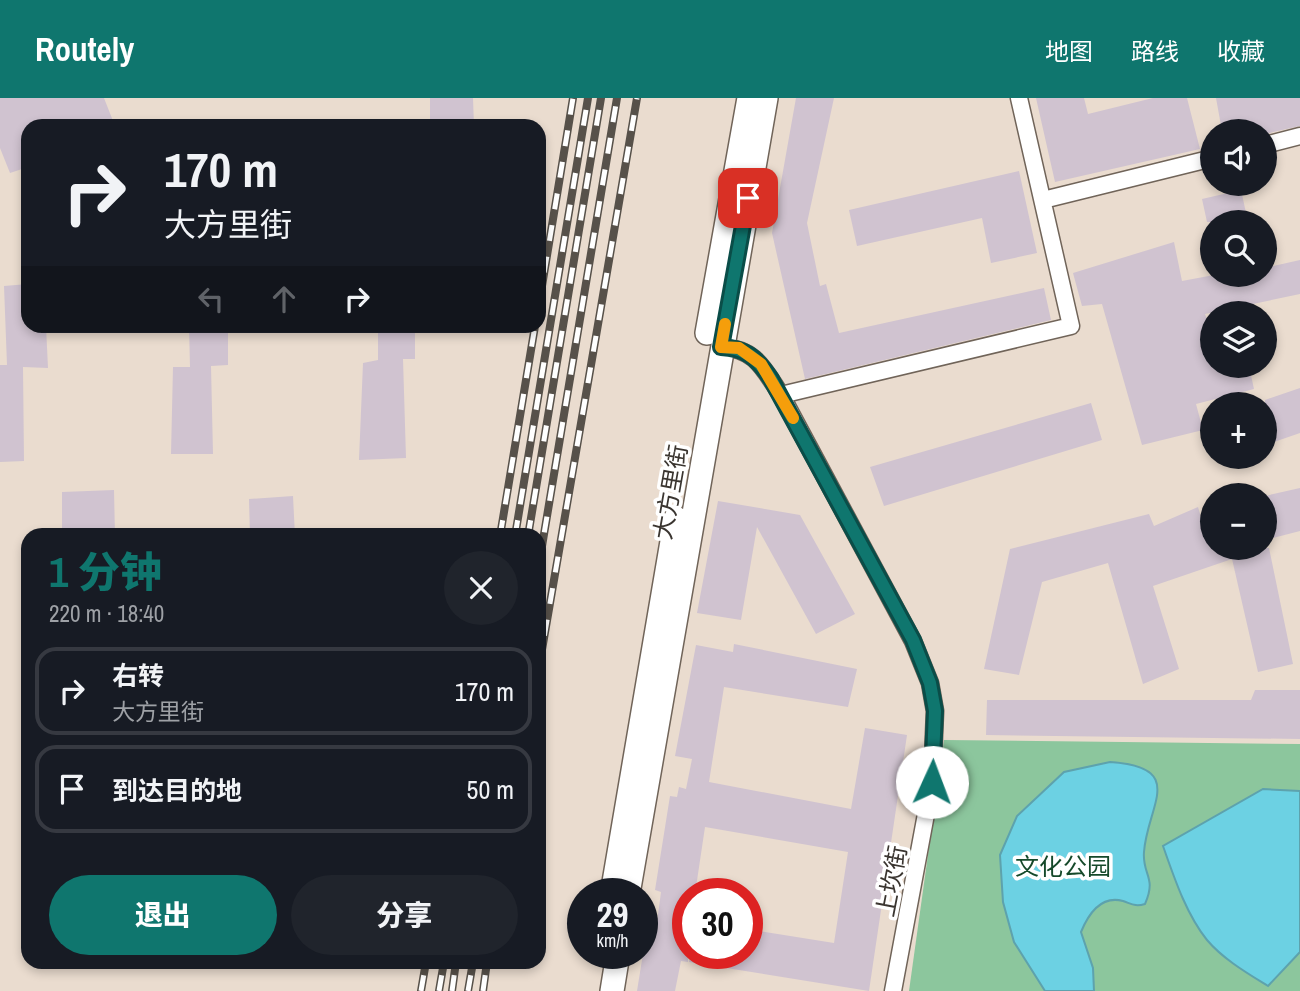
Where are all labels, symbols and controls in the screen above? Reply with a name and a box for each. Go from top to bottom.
text: Routely [35,27,134,71]
text: 地图 [1045,35,1093,67]
text: 路线 [1131,35,1179,67]
text: 收藏 [1217,35,1265,67]
map controls [1200,119,1277,560]
button: sound [1200,119,1277,196]
text: 170 m [164,136,278,202]
icon: right [49,147,140,238]
pin [718,168,778,228]
icon: arrive [729,179,767,217]
text: 大方里街 [164,203,292,246]
button: search [1200,210,1277,287]
icon: left [192,280,230,318]
icon: ahead [265,280,303,318]
icon: right [338,280,376,318]
button: layers [1200,301,1277,378]
button: + [1200,392,1277,469]
street label: 大方里街 [646,442,694,542]
button: − [1200,483,1277,560]
text: 1 分钟 [49,544,162,600]
button: close [444,551,518,625]
text: 220 m · 18:40 [49,598,164,629]
text: 右转 [112,658,164,693]
icon: right [53,672,91,710]
text: 170 m [455,674,514,709]
text: 大方里街 [112,696,204,727]
position arrow [895,745,969,819]
icon: arrive [53,770,91,808]
text: 50 m [467,772,514,807]
text: 到达目的地 [112,773,242,808]
street label: 上坎街 [868,843,914,919]
park label: 文化公园 [1015,850,1111,882]
button: 退出 [49,875,277,955]
button: 分享 [291,875,518,955]
speed limit sign: 30 [672,878,763,969]
text: 29 [597,891,628,938]
text: km/h [597,928,629,953]

